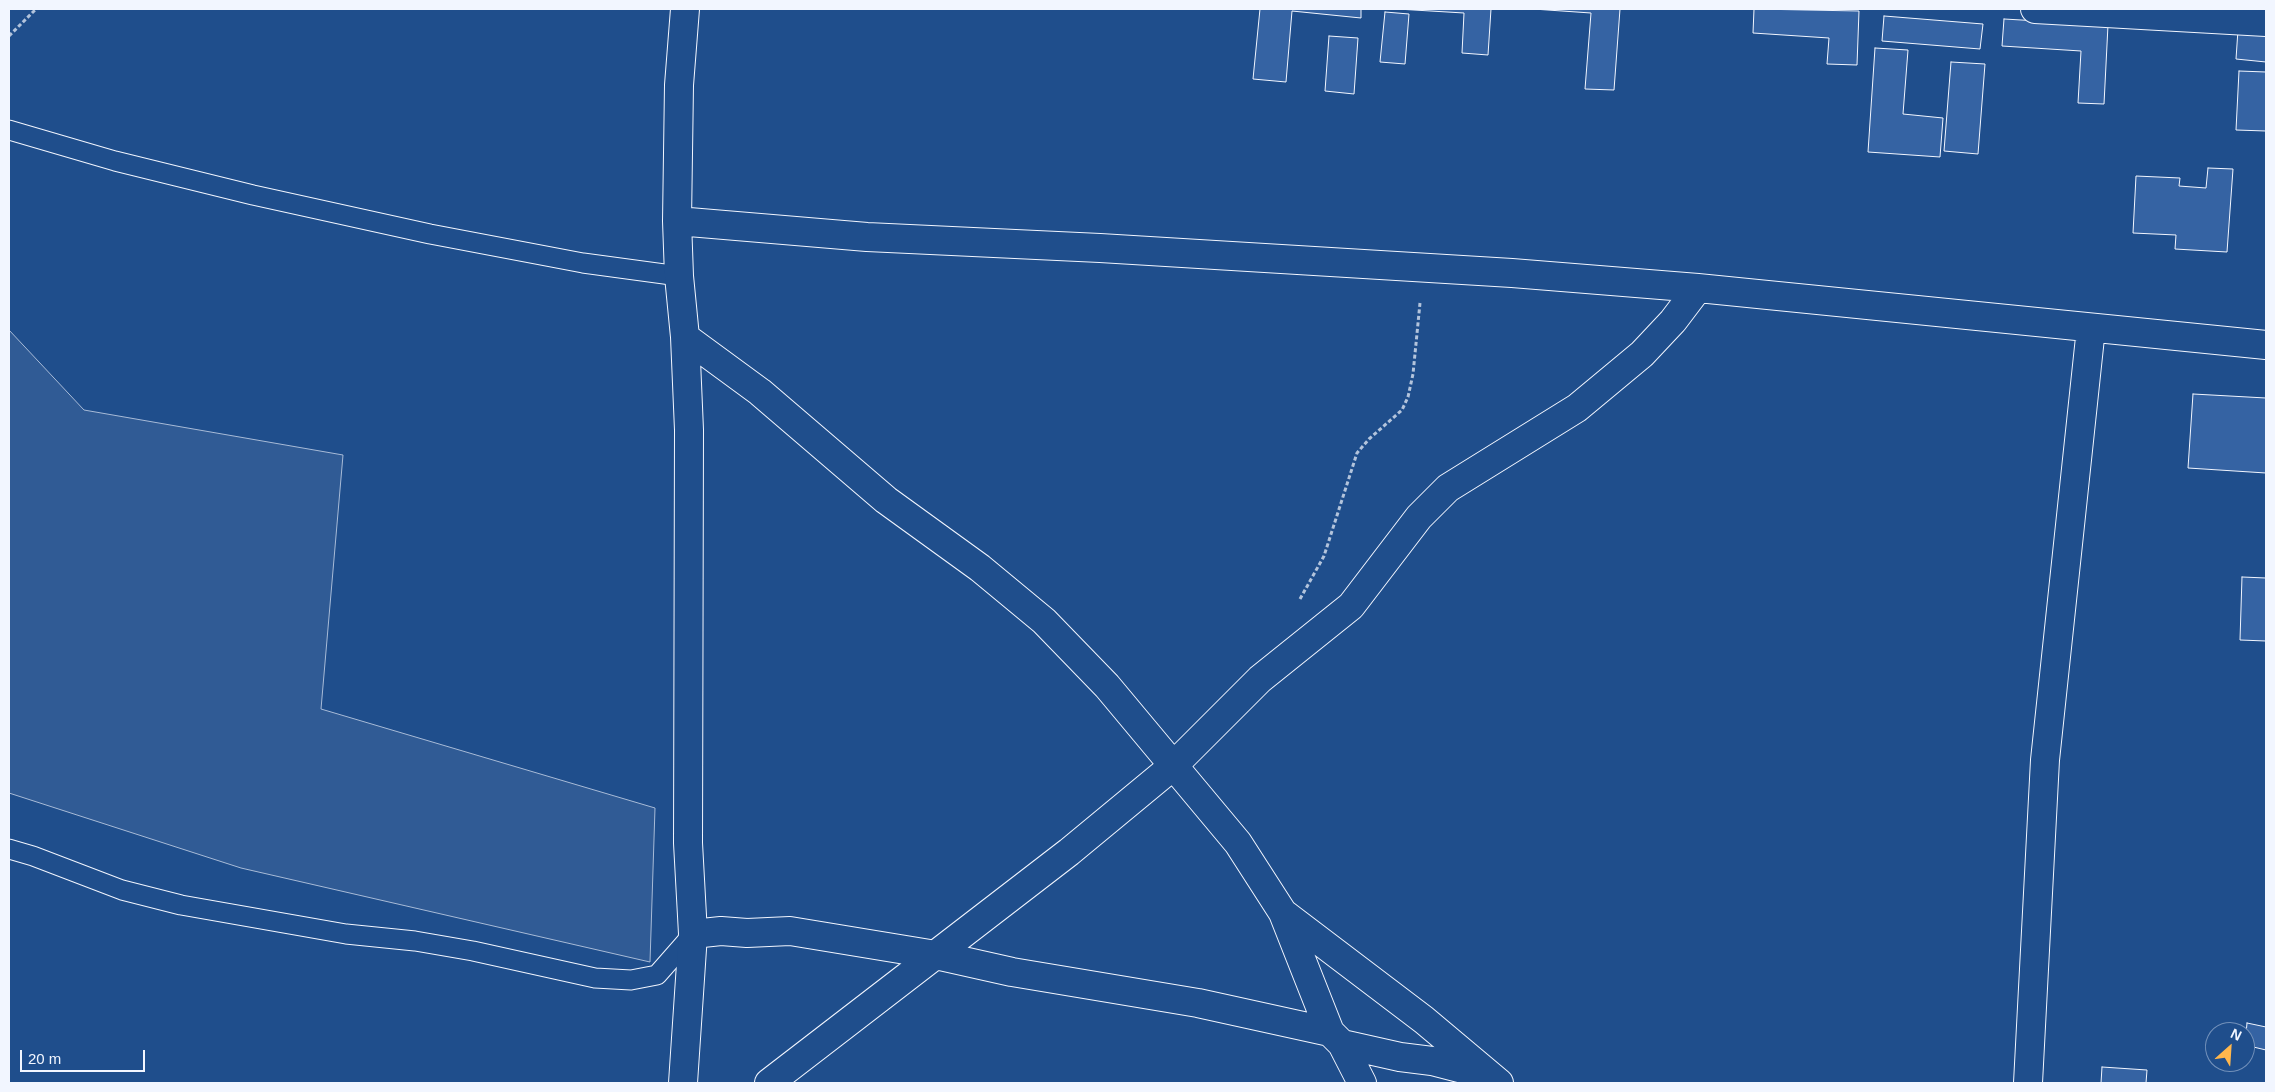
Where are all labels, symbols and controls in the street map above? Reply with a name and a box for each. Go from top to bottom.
north arrow [2205,1022,2255,1072]
text: N [2228,1025,2244,1044]
scale bar [22,1040,148,1072]
text: 20 m [28,1050,61,1067]

